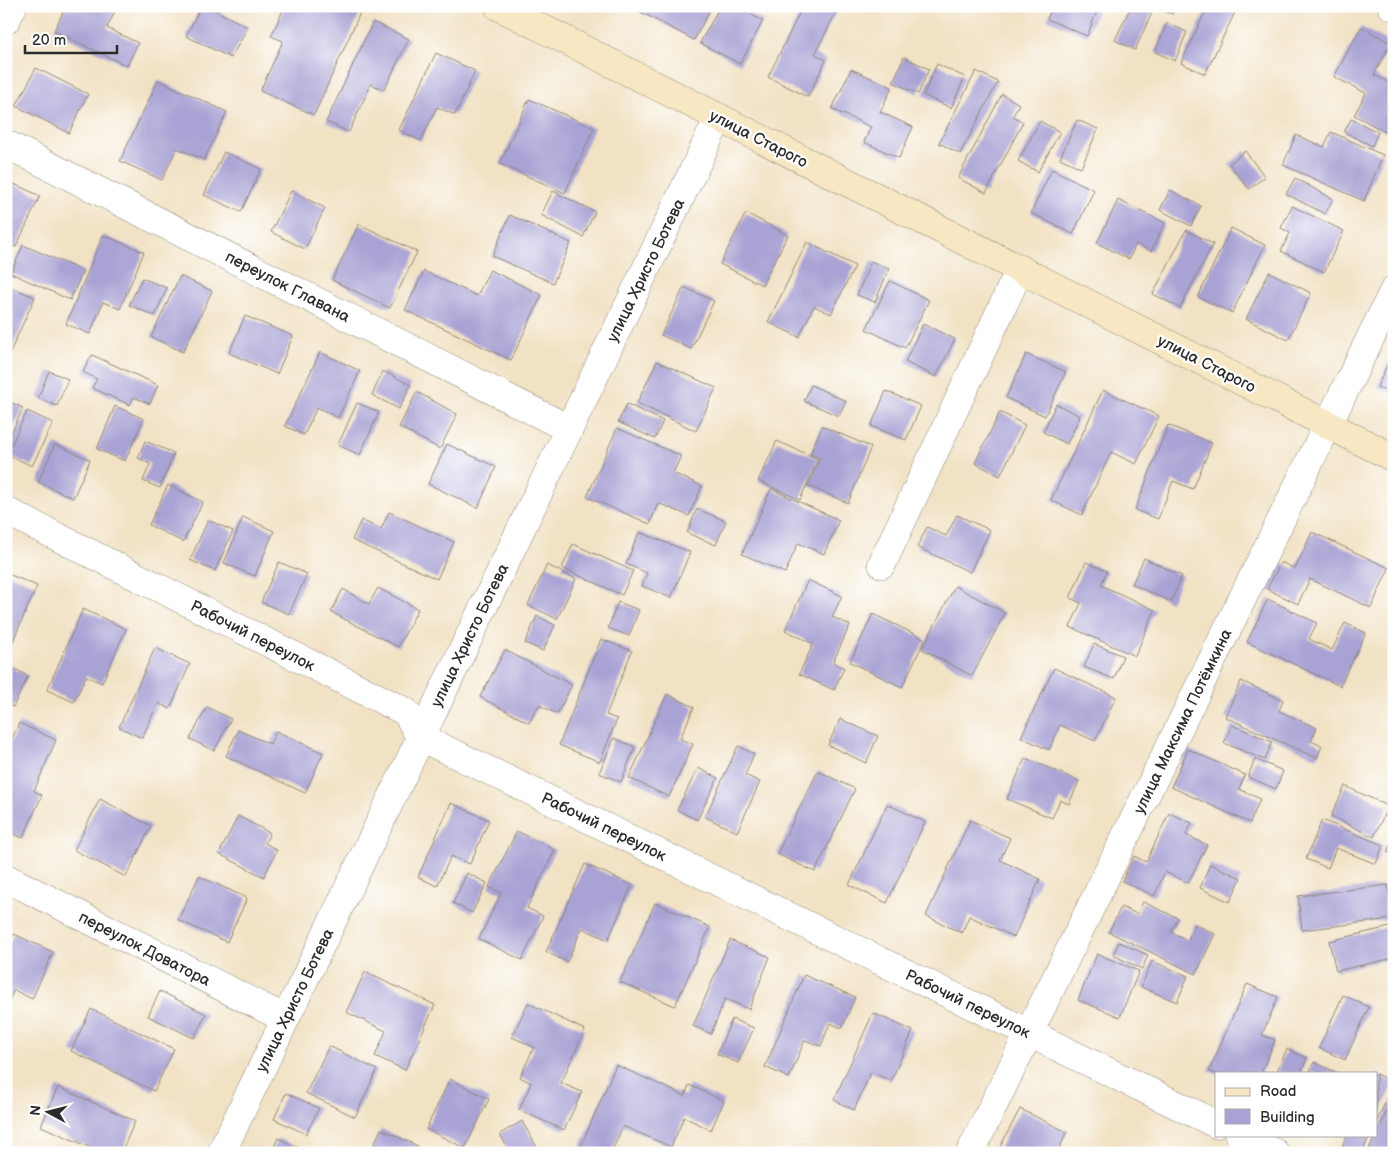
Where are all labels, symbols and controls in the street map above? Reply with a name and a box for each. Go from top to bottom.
scale bar [25,22,118,54]
text: 20 m [32,31,66,50]
street label: улица Старого [706,106,811,172]
street label: улица Христо Ботева [603,195,690,345]
street label: переулок Главана [222,248,353,327]
street label: улица Старого [1154,331,1259,397]
street label: улица Христо Ботева [427,560,514,710]
street label: Рабочий переулок [187,597,318,676]
street label: улица Максима Потёмкина [1130,626,1237,817]
street label: Рабочий переулок [538,789,669,866]
street label: переулок Доватора [75,908,214,991]
street label: улица Христо Ботева [252,925,339,1075]
street label: Рабочий переулок [902,966,1033,1043]
legend [1215,1072,1378,1136]
text: Road [1260,1082,1296,1101]
north arrow [22,1086,72,1136]
text: N [27,1104,45,1117]
text: Building [1260,1108,1315,1127]

